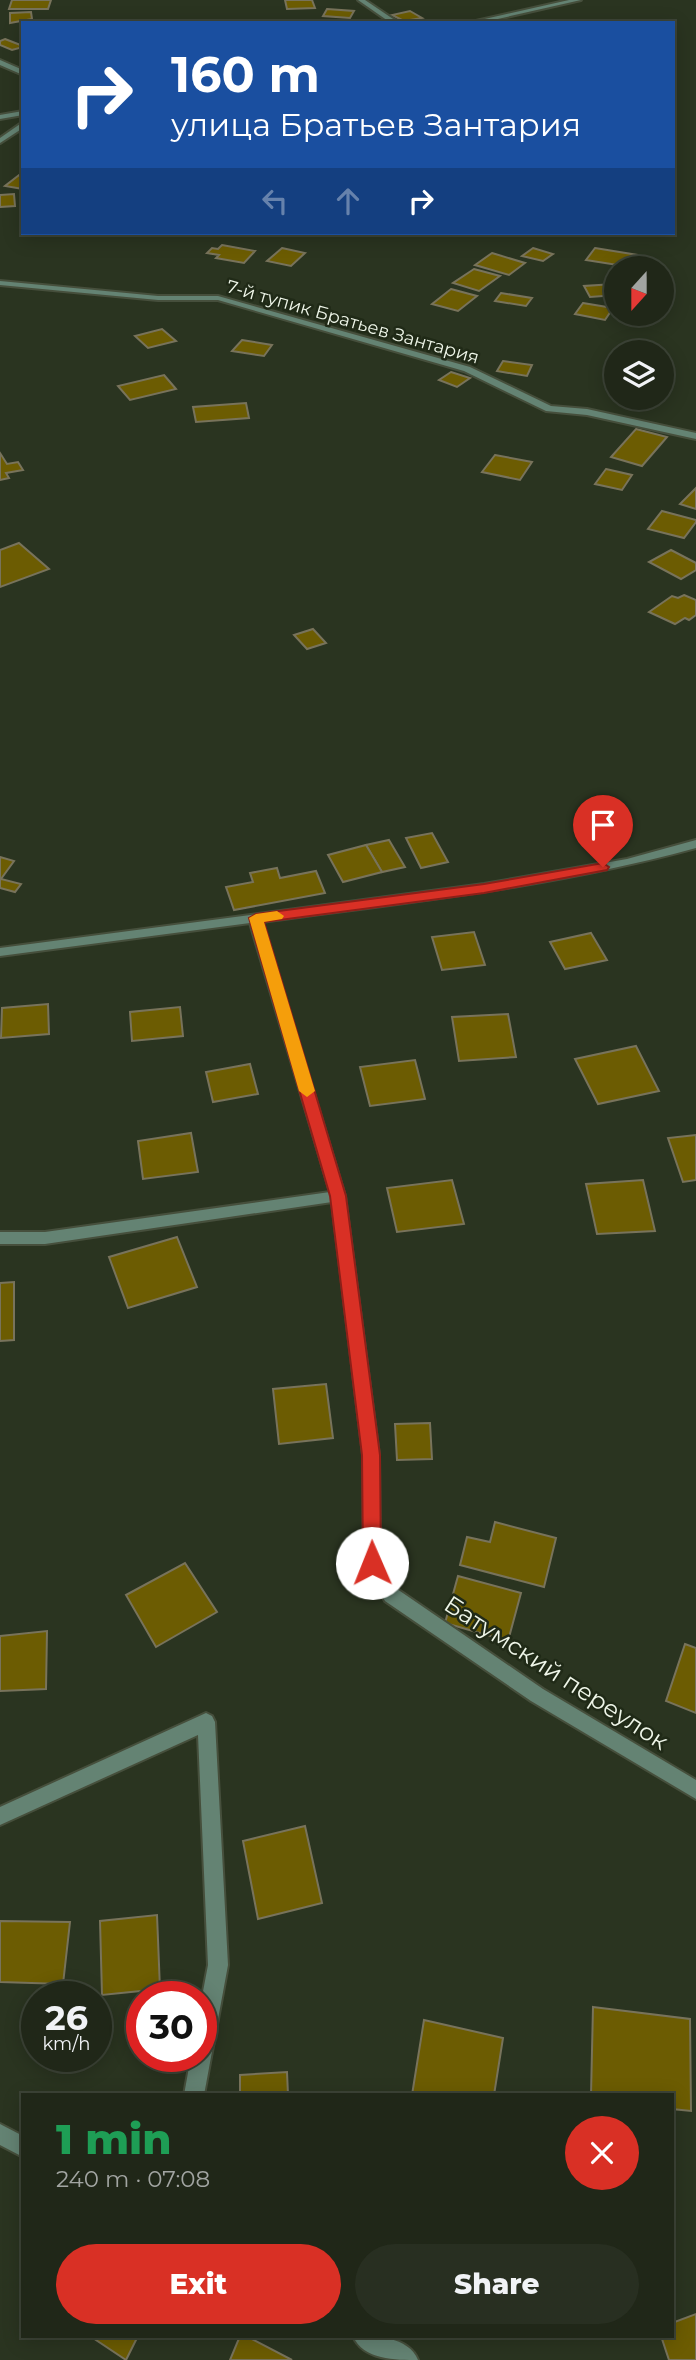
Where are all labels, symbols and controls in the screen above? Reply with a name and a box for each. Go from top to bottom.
text: 160 m [171,45,320,104]
icon: right [56,49,147,140]
text: улица Братьев Зантария [171,105,581,144]
icon: left [256,182,294,220]
icon: ahead [329,182,367,220]
icon: right [402,182,440,220]
north arrow [604,256,674,326]
map controls [604,256,674,410]
street label: 7-й тупик Братьев Зантария [224,275,482,369]
button: layers [604,340,674,410]
pin [573,795,633,867]
icon: arrive [584,806,622,844]
position arrow [335,1526,409,1600]
street label: Батумский переулок [439,1589,674,1756]
speed limit sign: 30 [126,1981,217,2072]
text: 26 [45,1996,88,2039]
text: km/h [42,2033,91,2055]
text: 1 min [56,2113,172,2165]
button: close [565,2116,639,2190]
text: 240 m · 07:08 [56,2165,210,2193]
button: Exit [56,2244,341,2324]
button: Share [355,2244,639,2324]

